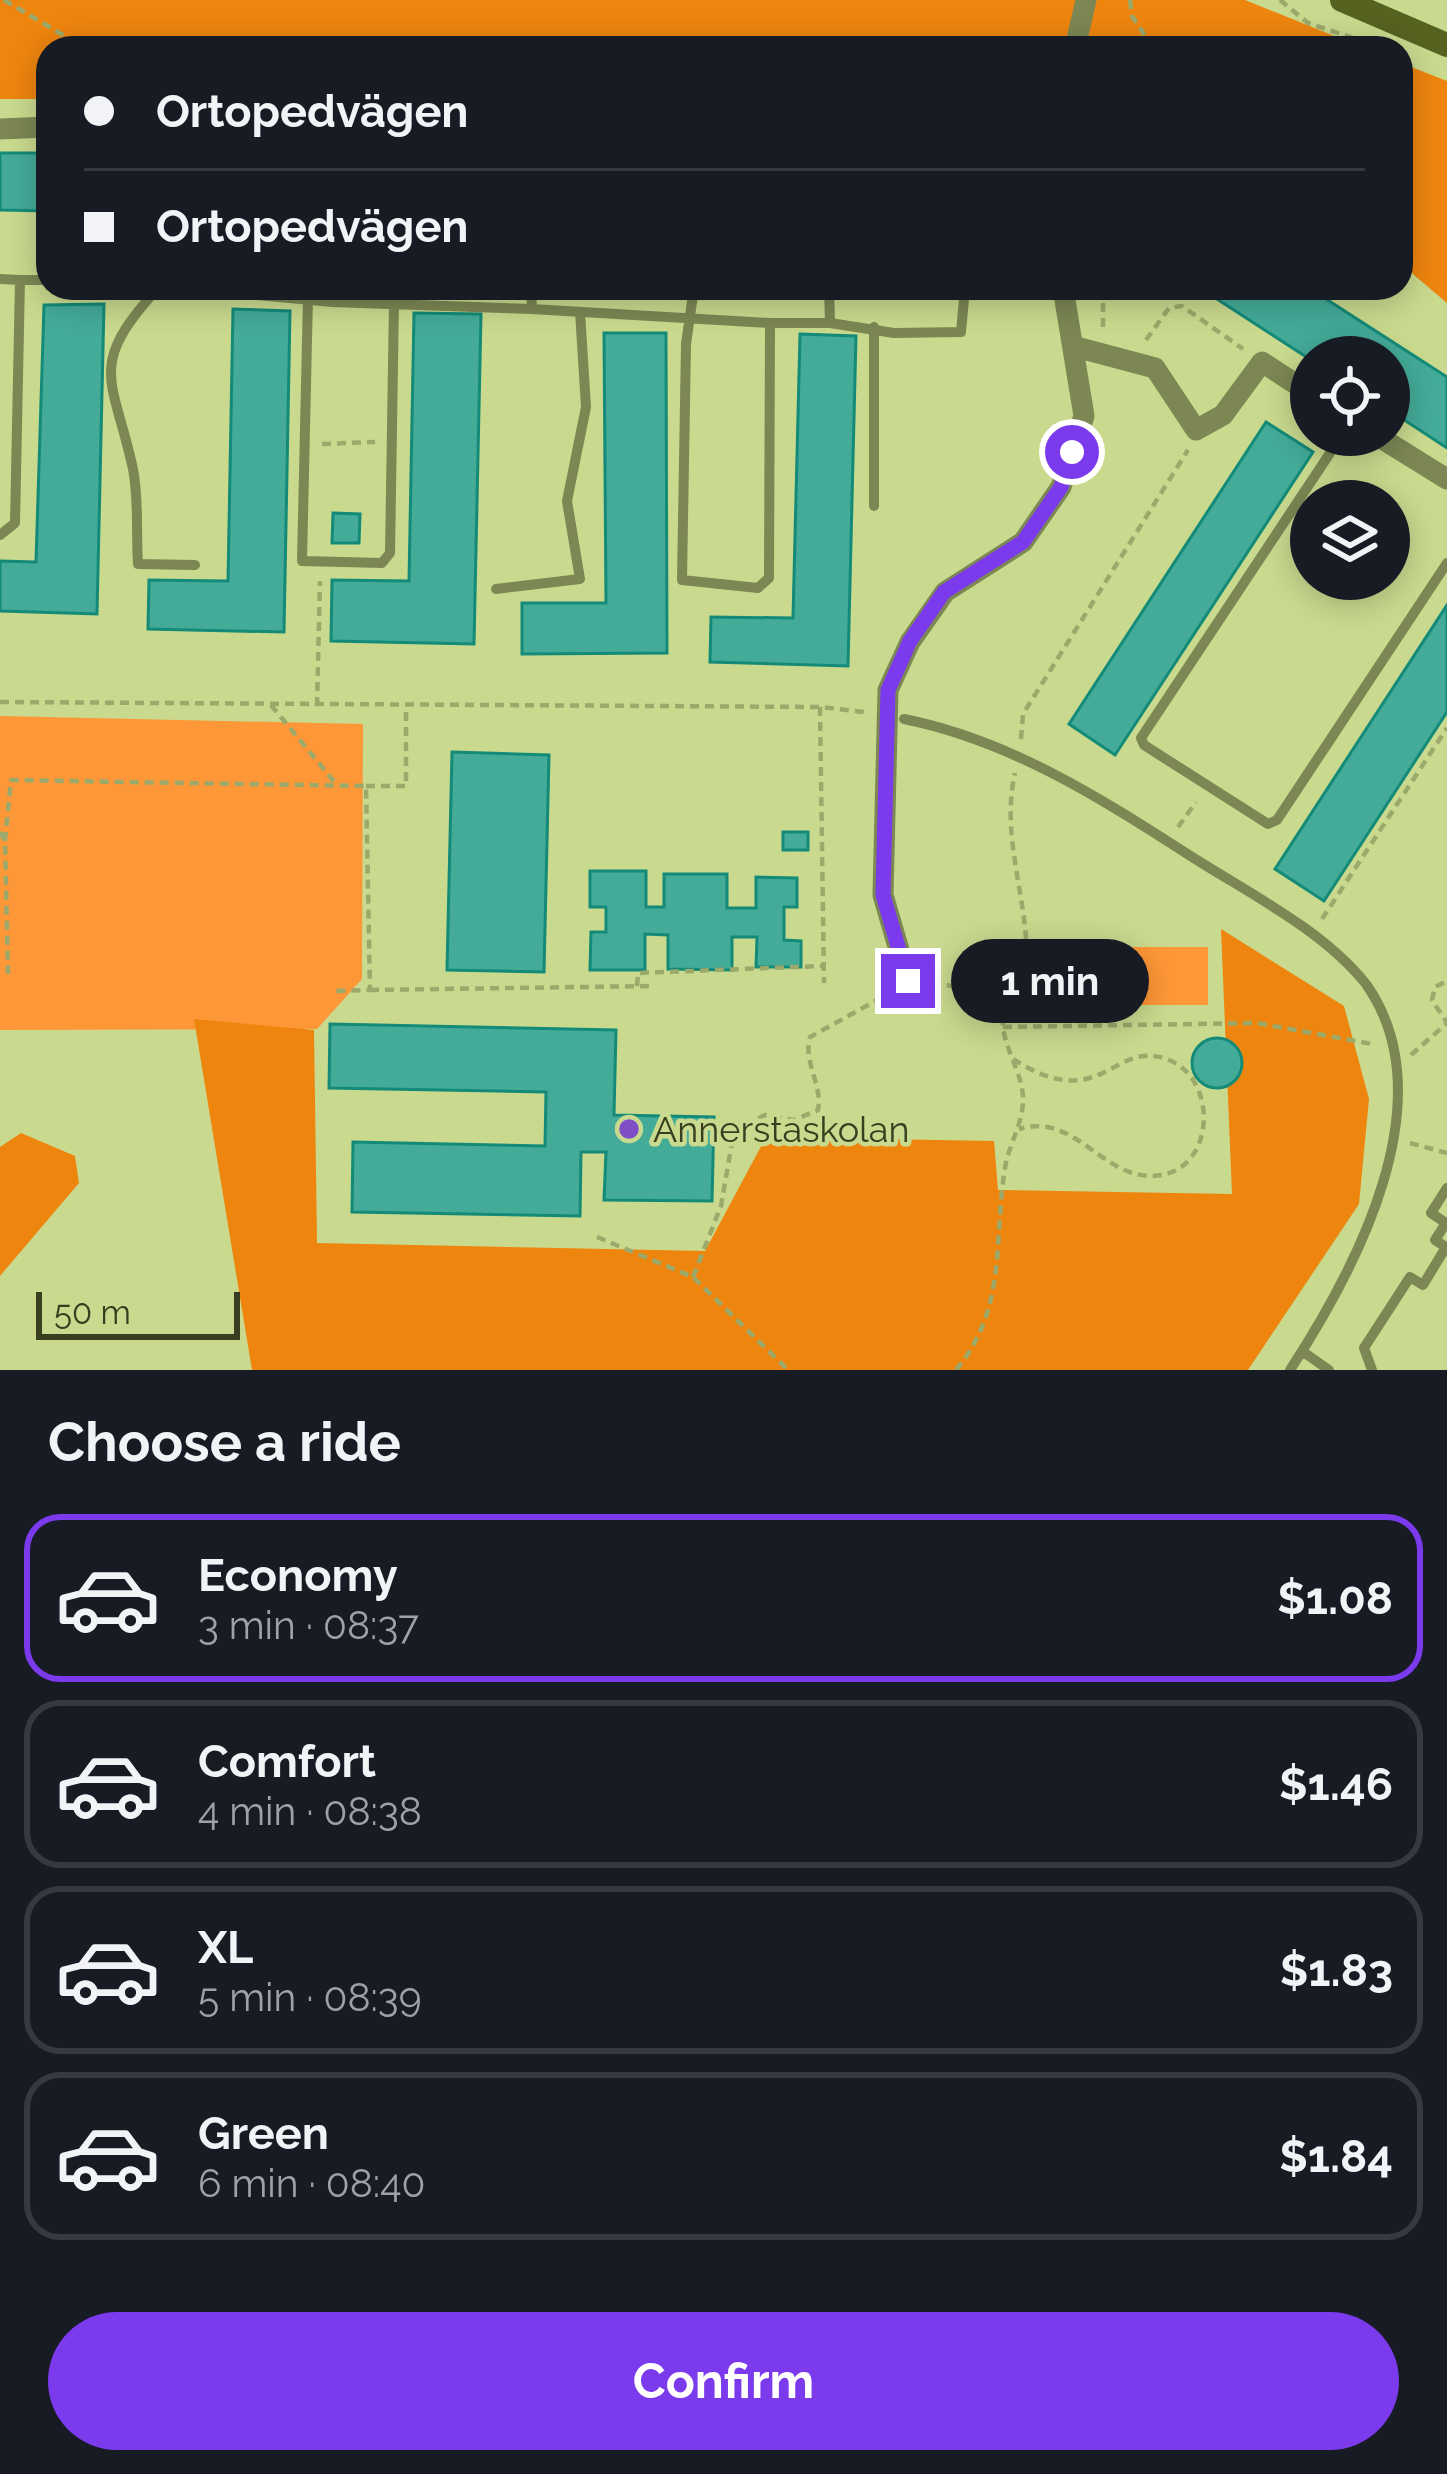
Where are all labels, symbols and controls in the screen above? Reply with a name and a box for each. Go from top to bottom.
text: Ortopedvägen [156,85,469,138]
text: Ortopedvägen [156,200,469,253]
map controls [1290,336,1410,600]
button: locate [1290,336,1410,456]
route start [1045,425,1099,479]
button: layers [1290,480,1410,600]
callout: 1 min [950,939,1148,1023]
route end [881,954,935,1008]
text: 1 min [1001,958,1099,1004]
place label: Annerstaskolan [653,1108,909,1150]
marker: Annerstaskolan [616,1116,642,1142]
scale bar [36,1286,240,1339]
text: 50 m [54,1293,131,1332]
text: Choose a ride [48,1410,401,1474]
icon: car [54,1544,162,1652]
text: Economy [198,1549,398,1602]
text: $1.08 [1277,1572,1393,1625]
text: 3 min · 08:37 [198,1602,419,1648]
icon: car [54,1730,162,1838]
text: Comfort [198,1735,376,1788]
text: $1.46 [1279,1758,1393,1811]
text: 4 min · 08:38 [198,1788,422,1834]
icon: car [54,1916,162,2024]
text: XL [198,1921,253,1974]
text: $1.83 [1280,1944,1393,1997]
text: 5 min · 08:39 [198,1974,422,2020]
icon: car [54,2102,162,2210]
text: Green [198,2107,329,2160]
text: $1.84 [1279,2130,1393,2183]
text: 6 min · 08:40 [198,2160,425,2206]
button: Confirm [48,2312,1399,2450]

